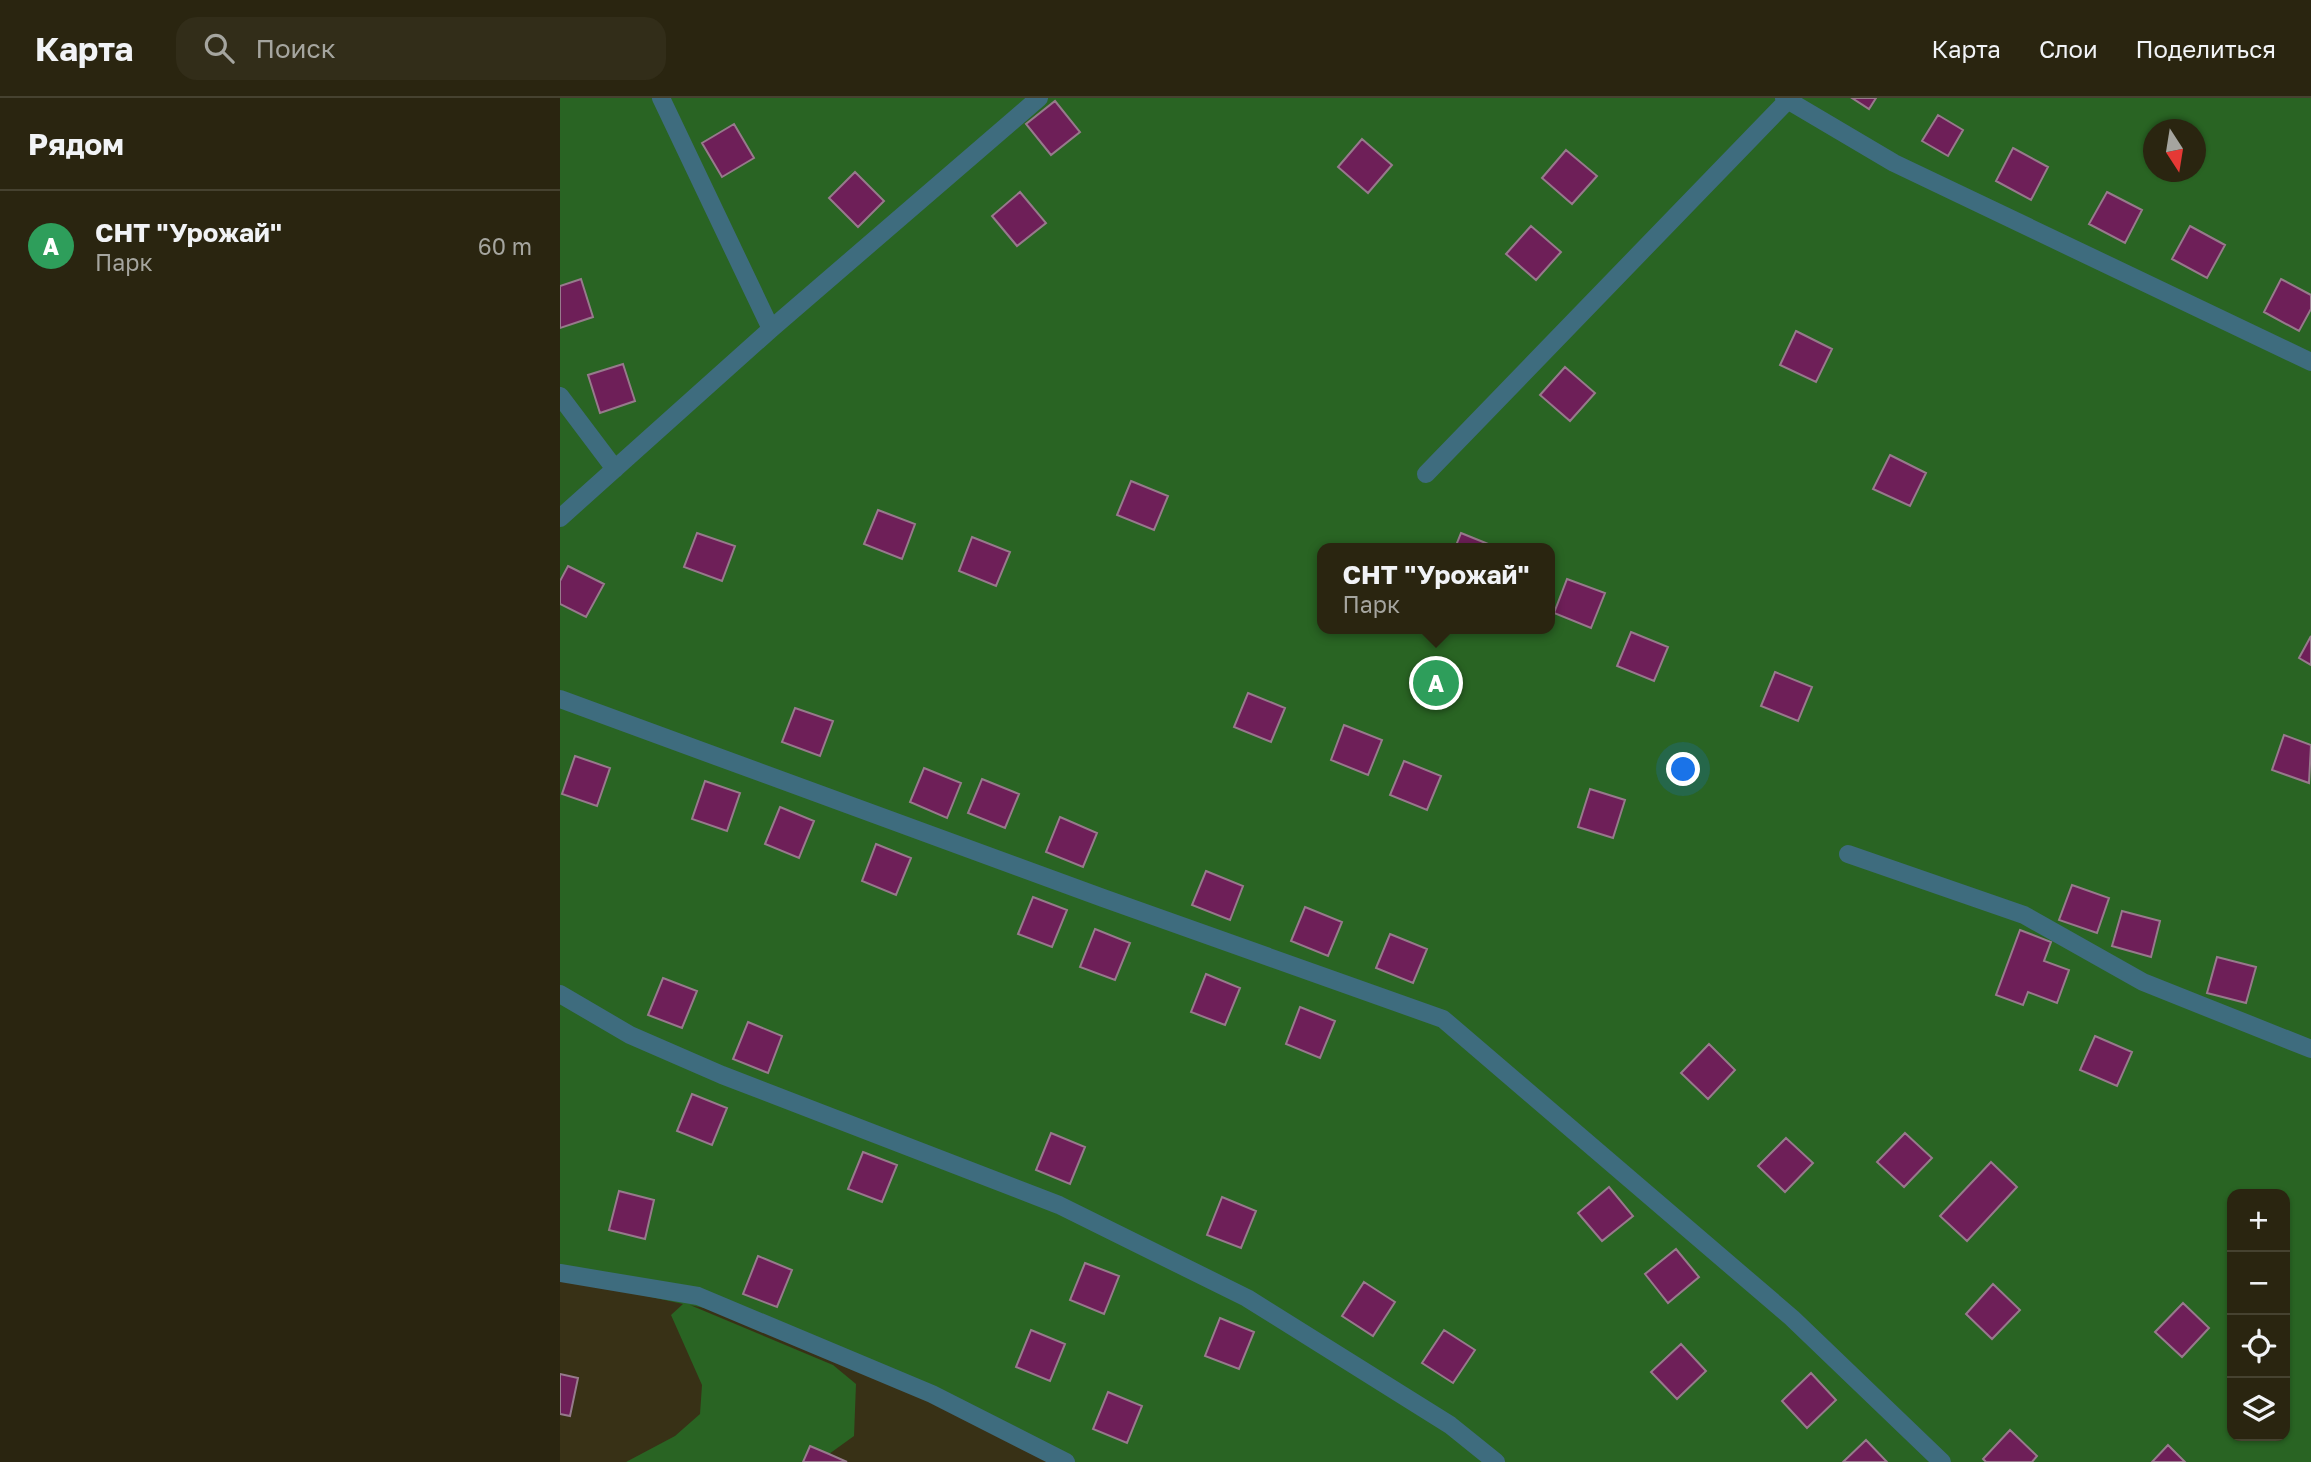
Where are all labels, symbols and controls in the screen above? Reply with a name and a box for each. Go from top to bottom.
search box [176,17,666,80]
text: Карта [35,29,134,68]
icon: search [200,29,238,67]
text: Поиск [256,33,336,64]
text: Карта [1931,34,2001,63]
text: Слои [2039,34,2098,63]
text: Поделиться [2136,34,2276,63]
north arrow [2143,119,2206,182]
text: Рядом [28,126,124,162]
text: СНТ "Урожай" [95,217,282,248]
text: A [43,232,59,260]
text: 60 m [478,232,532,260]
text: Парк [95,248,153,276]
popup [1317,543,1555,634]
text: СНТ "Урожай" [1343,559,1529,590]
text: Парк [1343,590,1400,618]
pin: A [1413,657,1459,709]
your location [1666,752,1700,786]
map controls [2227,1189,2290,1441]
button: + [2227,1189,2290,1252]
button: − [2227,1252,2290,1315]
button: locate [2227,1315,2290,1378]
button: layers [2227,1378,2290,1441]

